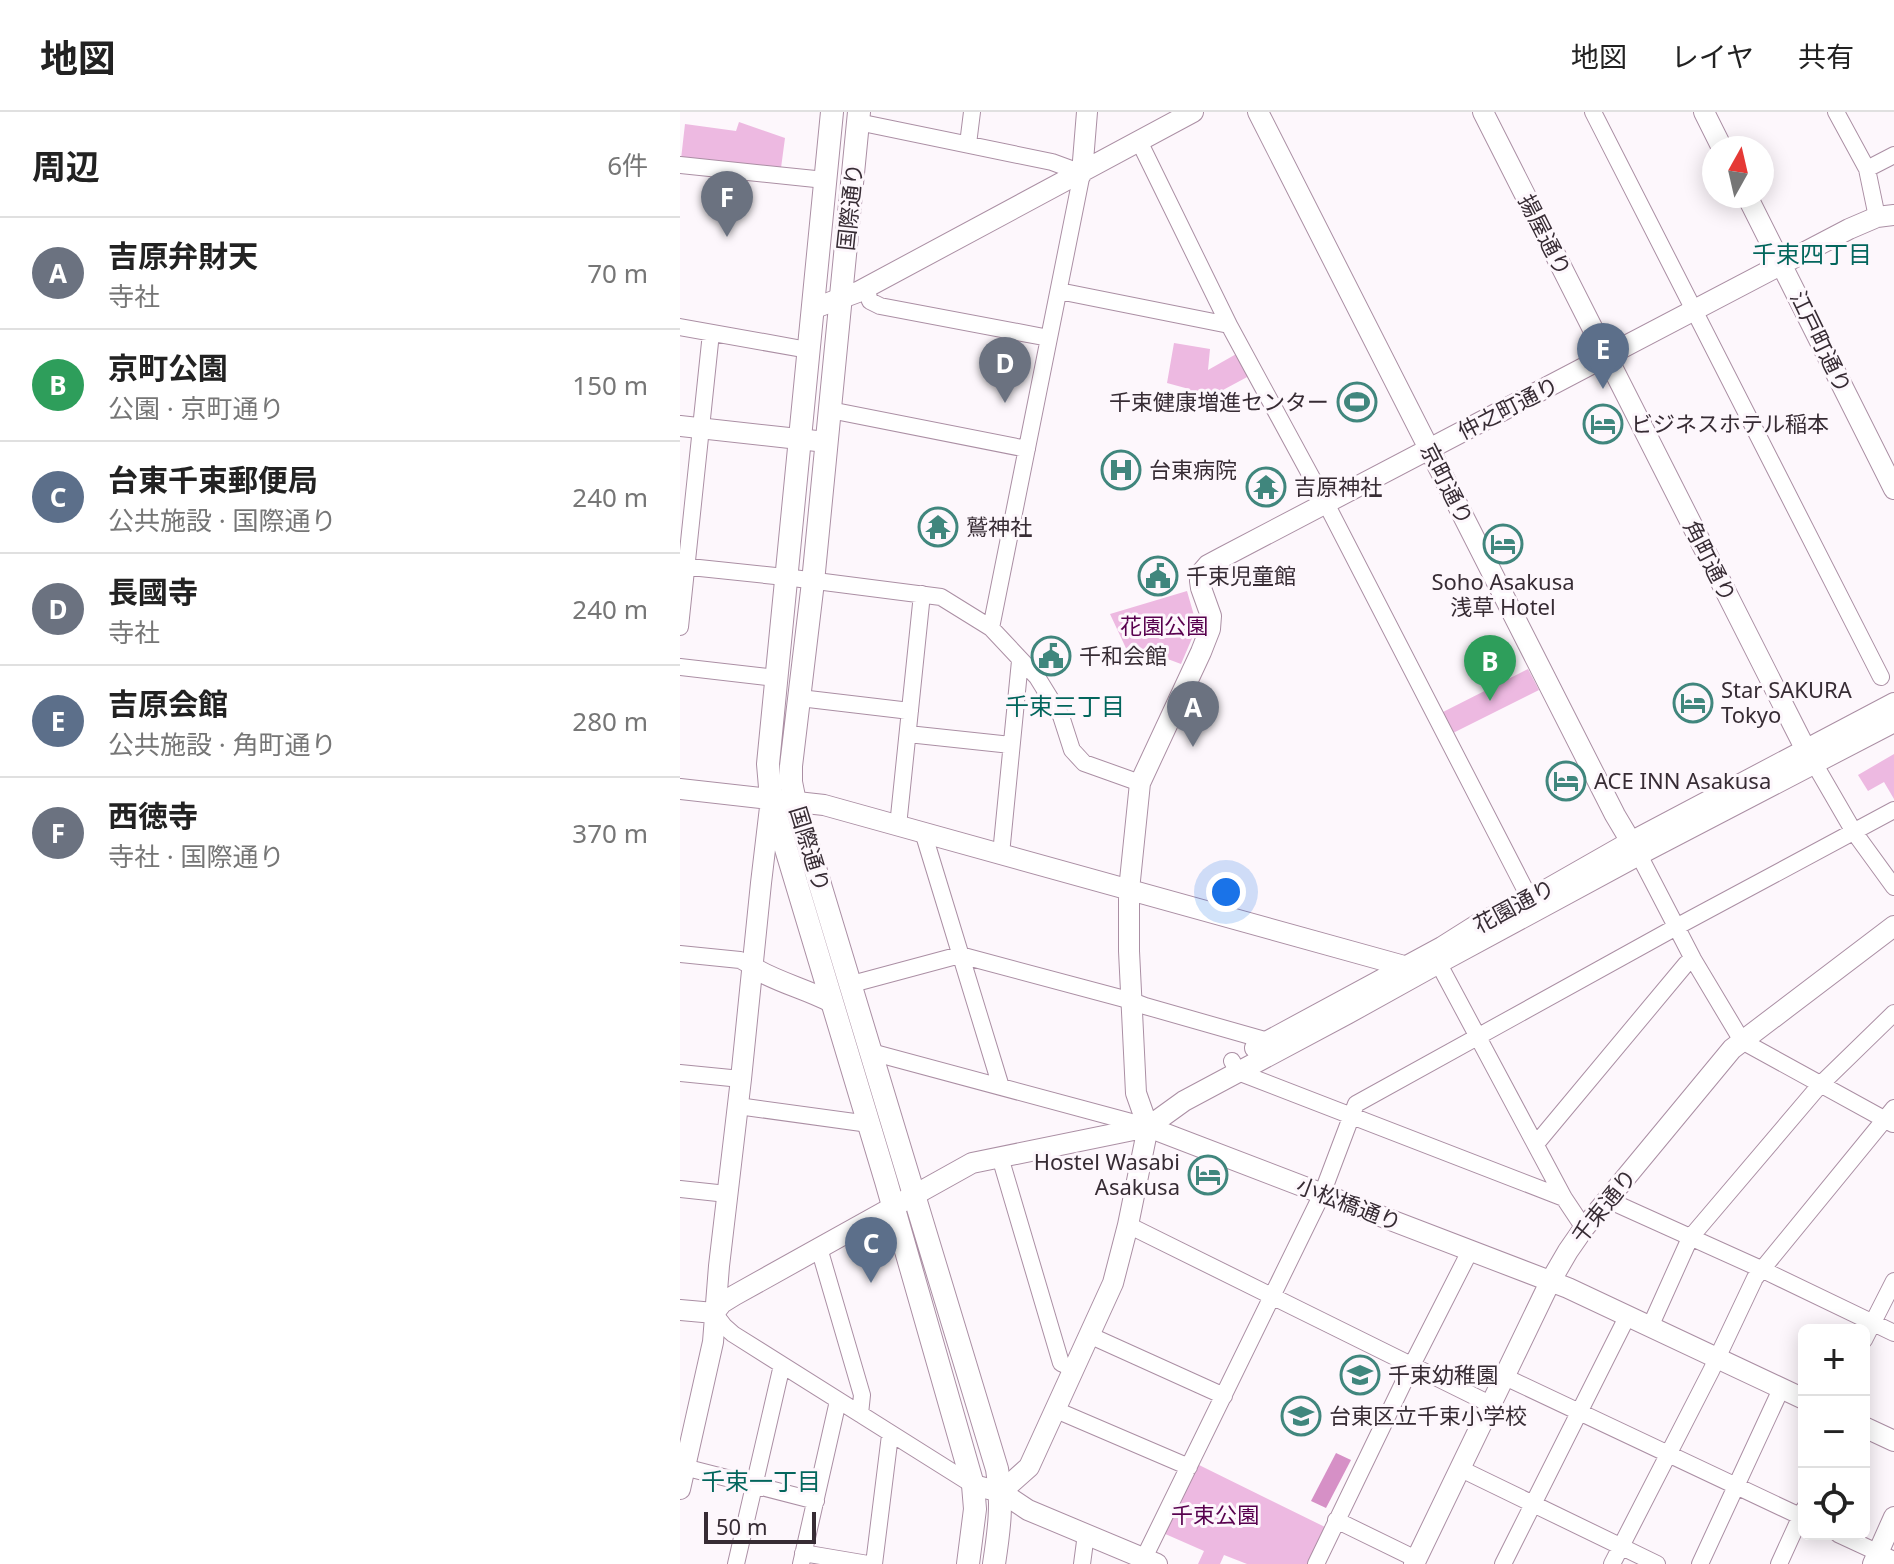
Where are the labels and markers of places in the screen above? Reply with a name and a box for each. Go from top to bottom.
pin: F [701,171,753,237]
pin: E [1577,323,1629,389]
pin: D [979,337,1031,403]
sports icon: 千束健康増進センター [1336,381,1378,423]
place label: 千束健康増進センター [1109,386,1329,416]
hotel icon: ビジネスホテル稲本 [1582,403,1624,445]
place label: ビジネスホテル稲本 [1631,408,1829,438]
hospital icon: 台東病院 [1100,449,1142,491]
place label: 台東病院 [1149,454,1237,484]
temple icon: 吉原神社 [1245,466,1287,508]
place label: 吉原神社 [1294,471,1382,501]
temple icon: 鷲神社 [917,506,959,548]
place label: 鷲神社 [966,511,1032,541]
hotel icon: Soho Asakusa 浅草 Hotel [1482,523,1524,565]
public building icon: 千束児童館 [1137,555,1179,597]
place label: 千束児童館 [1186,560,1296,590]
place label: Soho Asakusa 浅草 Hotel [1431,566,1575,621]
public building icon: 千和会館 [1030,635,1072,677]
pin: B [1464,635,1516,701]
place label: 千和会館 [1079,640,1167,670]
place label: Star SAKURA Tokyo [1721,674,1853,729]
pin: A [1167,681,1219,747]
hotel icon: Star SAKURA Tokyo [1672,682,1714,724]
hotel icon: ACE INN Asakusa [1545,760,1587,802]
place label: ACE INN Asakusa [1594,765,1771,795]
place label: Hostel Wasabi Asakusa [1034,1146,1180,1201]
hotel icon: Hostel Wasabi Asakusa [1187,1154,1229,1196]
pin: C [845,1217,897,1283]
school or university icon: 千束幼稚園 [1339,1354,1381,1396]
place label: 千束幼稚園 [1388,1359,1498,1389]
school or university icon: 台東区立千束小学校 [1280,1395,1322,1437]
place label: 台東区立千束小学校 [1329,1400,1527,1430]

